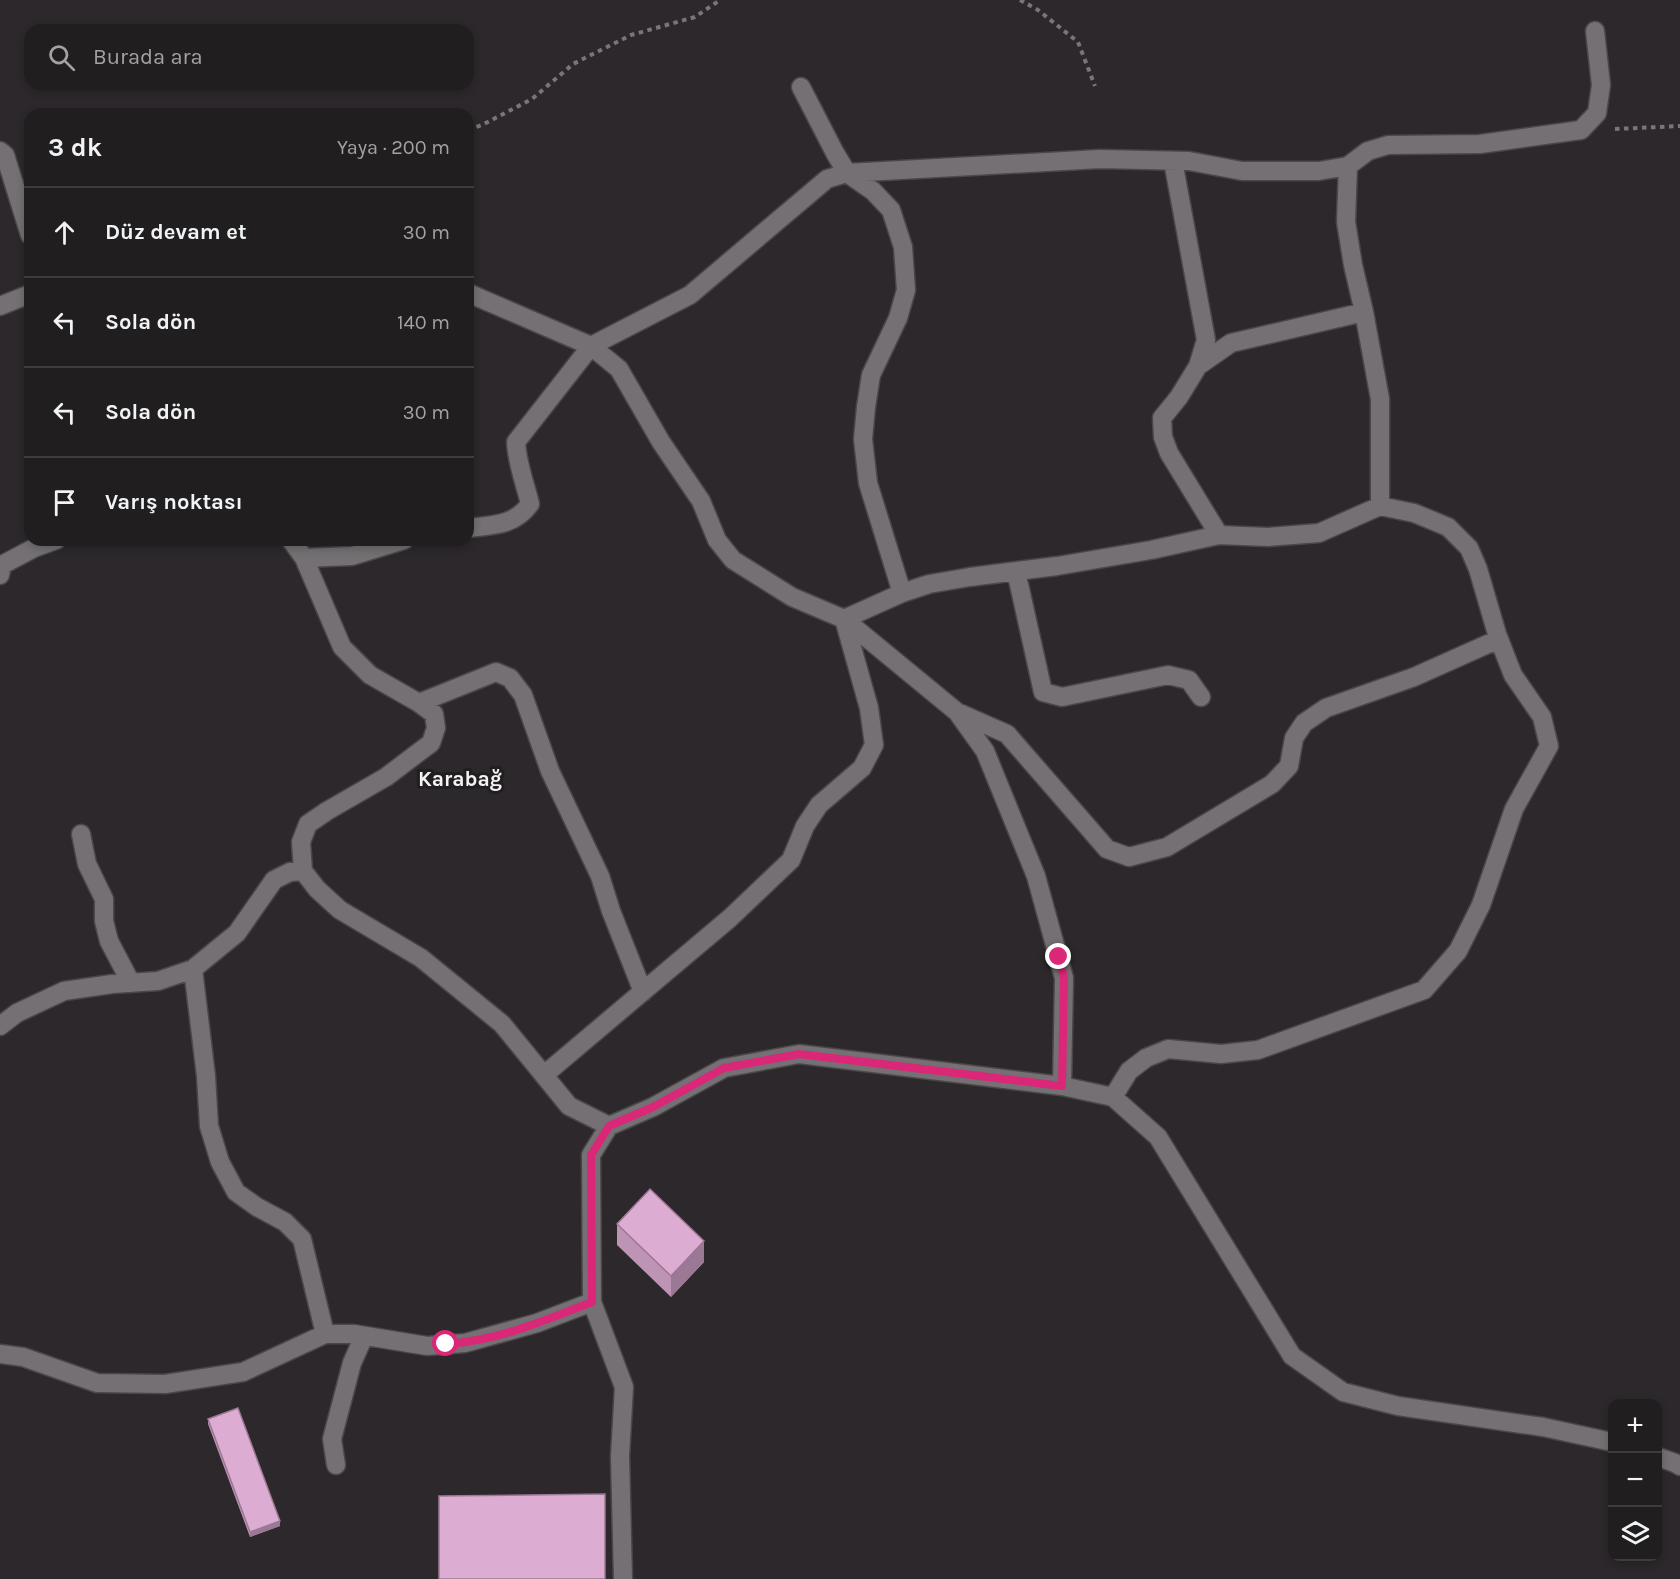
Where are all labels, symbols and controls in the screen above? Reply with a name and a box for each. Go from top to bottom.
search box [24,24,474,90]
icon: search [45,41,78,74]
text: Burada ara [93,44,203,70]
text: 3 dk [48,132,102,163]
text: Yaya · 200 m [337,136,450,159]
icon: ahead [48,216,81,249]
text: Düz devam et [105,219,247,245]
text: 30 m [403,221,450,244]
icon: left [48,306,81,339]
text: Sola dön [105,309,196,335]
text: 140 m [397,311,450,334]
icon: left [48,396,81,429]
text: Sola dön [105,399,196,425]
text: 30 m [403,401,450,424]
icon: arrive [48,486,81,519]
text: Varış noktası [105,489,243,515]
district label: Karabağ [418,767,502,791]
route end [1045,943,1071,969]
route start [432,1330,458,1356]
map controls [1608,1399,1662,1561]
button: + [1608,1399,1662,1453]
button: − [1608,1453,1662,1507]
button: layers [1608,1507,1662,1561]

